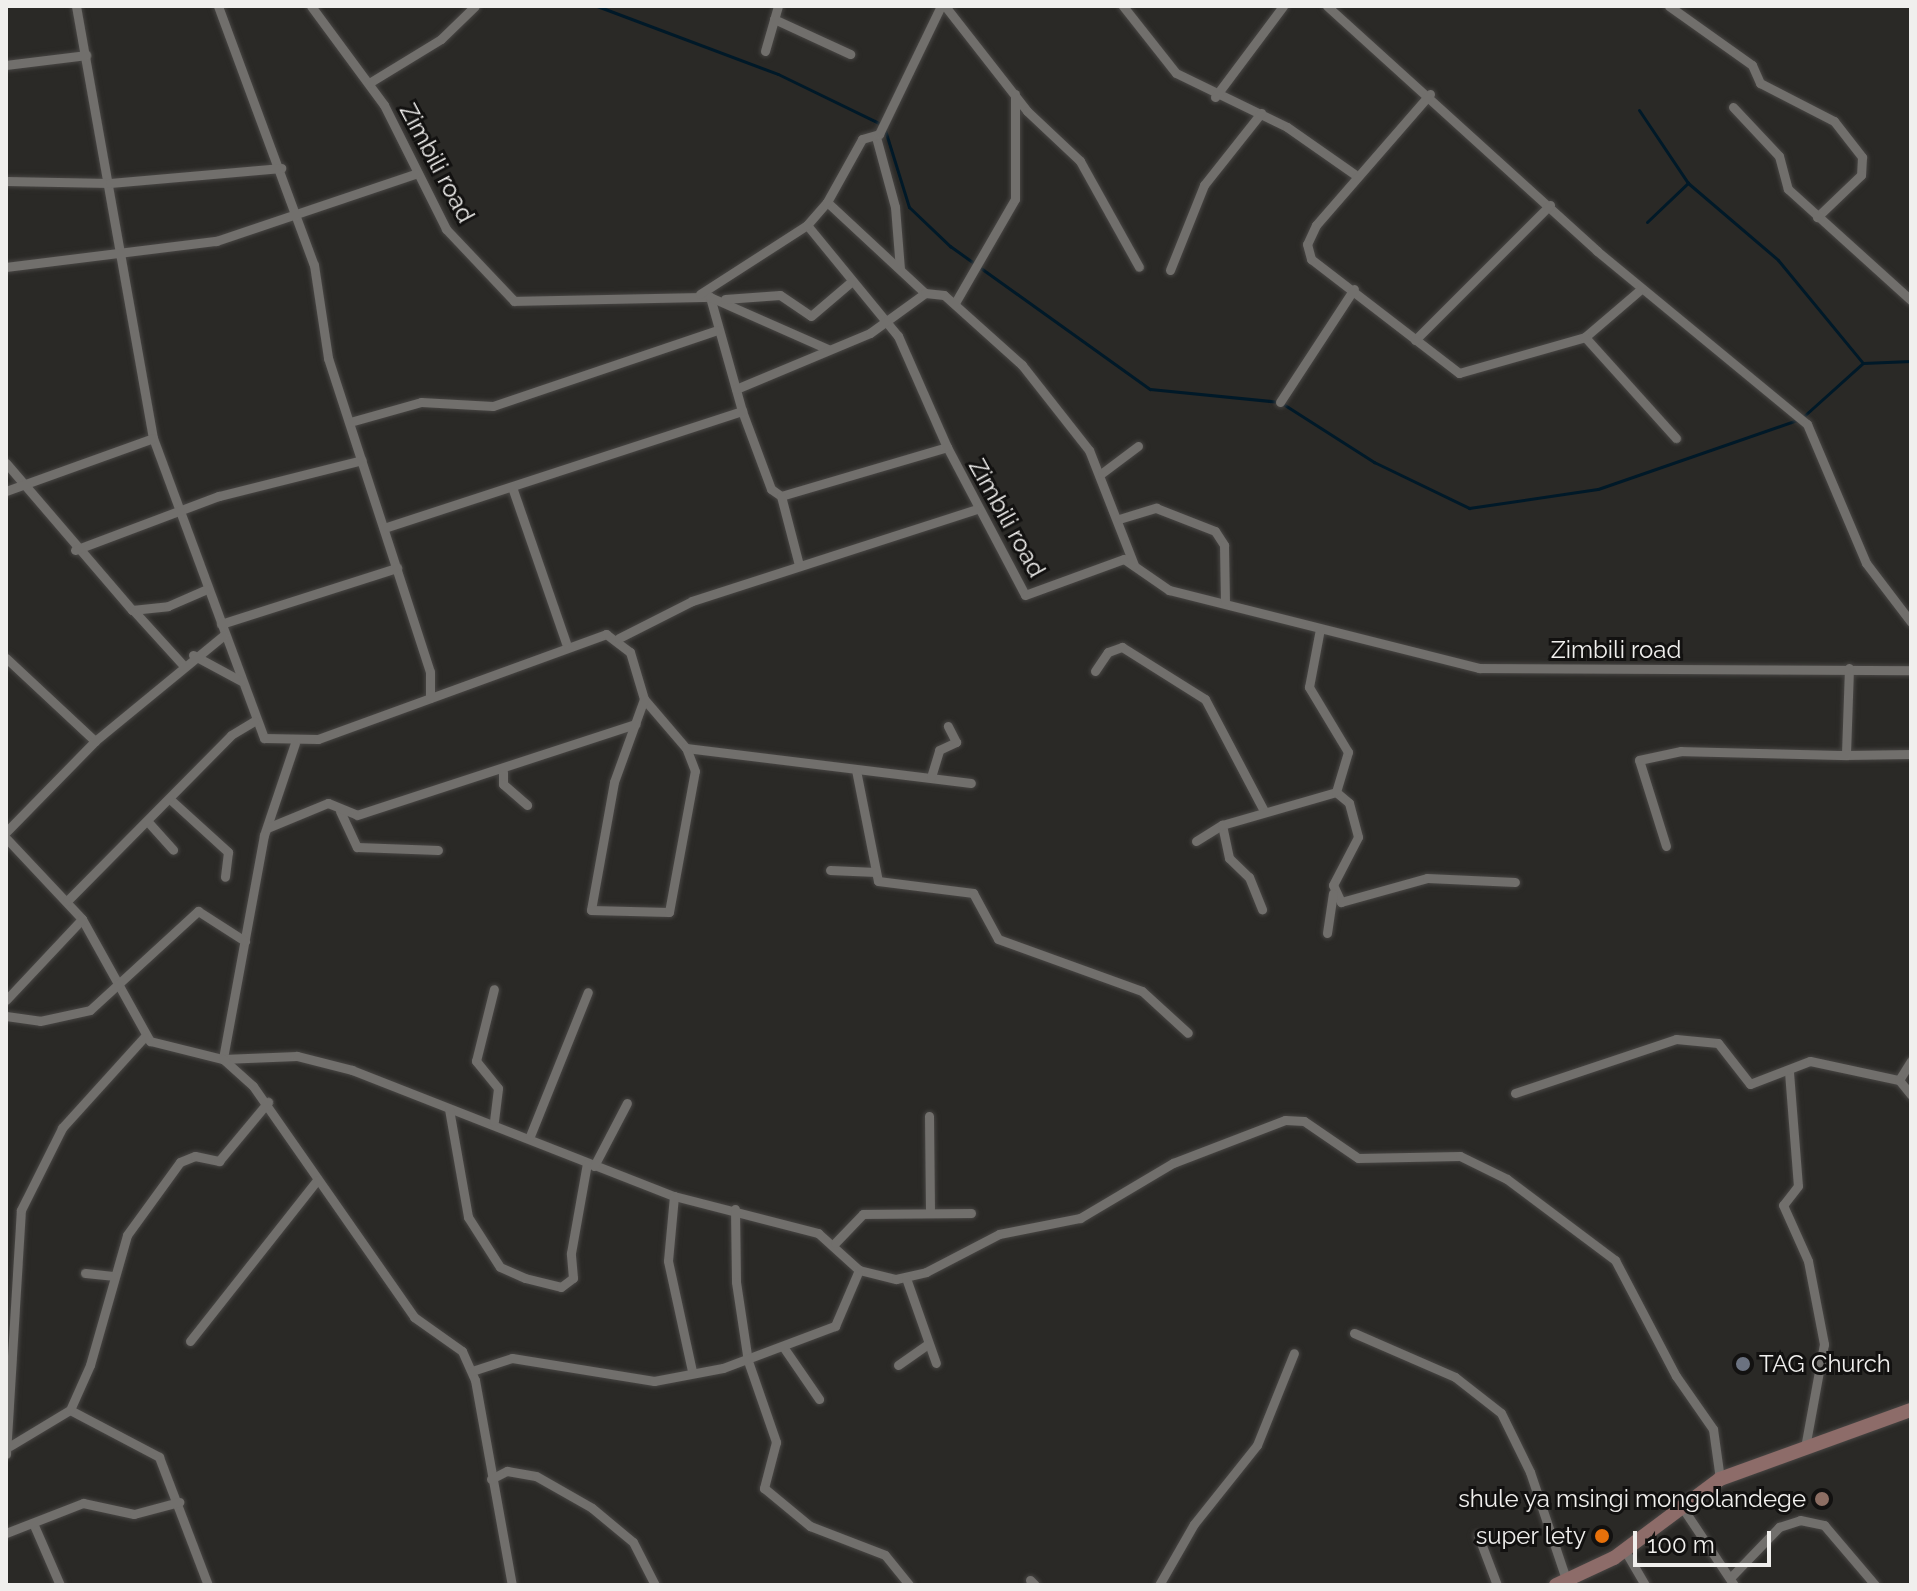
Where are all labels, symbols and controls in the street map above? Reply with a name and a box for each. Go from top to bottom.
street label: Zimbili road [394,99,480,227]
street label: Zimbili road [963,454,1051,582]
street label: Zimbili road [1551,636,1681,664]
place label: TAG Church [1759,1350,1891,1378]
marker: TAG Church [1734,1355,1752,1373]
place label: shule ya msingi mongolandege [1458,1485,1806,1513]
marker: shule ya msingi mongolandege [1813,1490,1831,1508]
scale bar [1637,1515,1775,1565]
place label: super lety [1475,1522,1586,1550]
marker: super lety [1593,1527,1611,1545]
text: 100 m [1647,1530,1715,1559]

